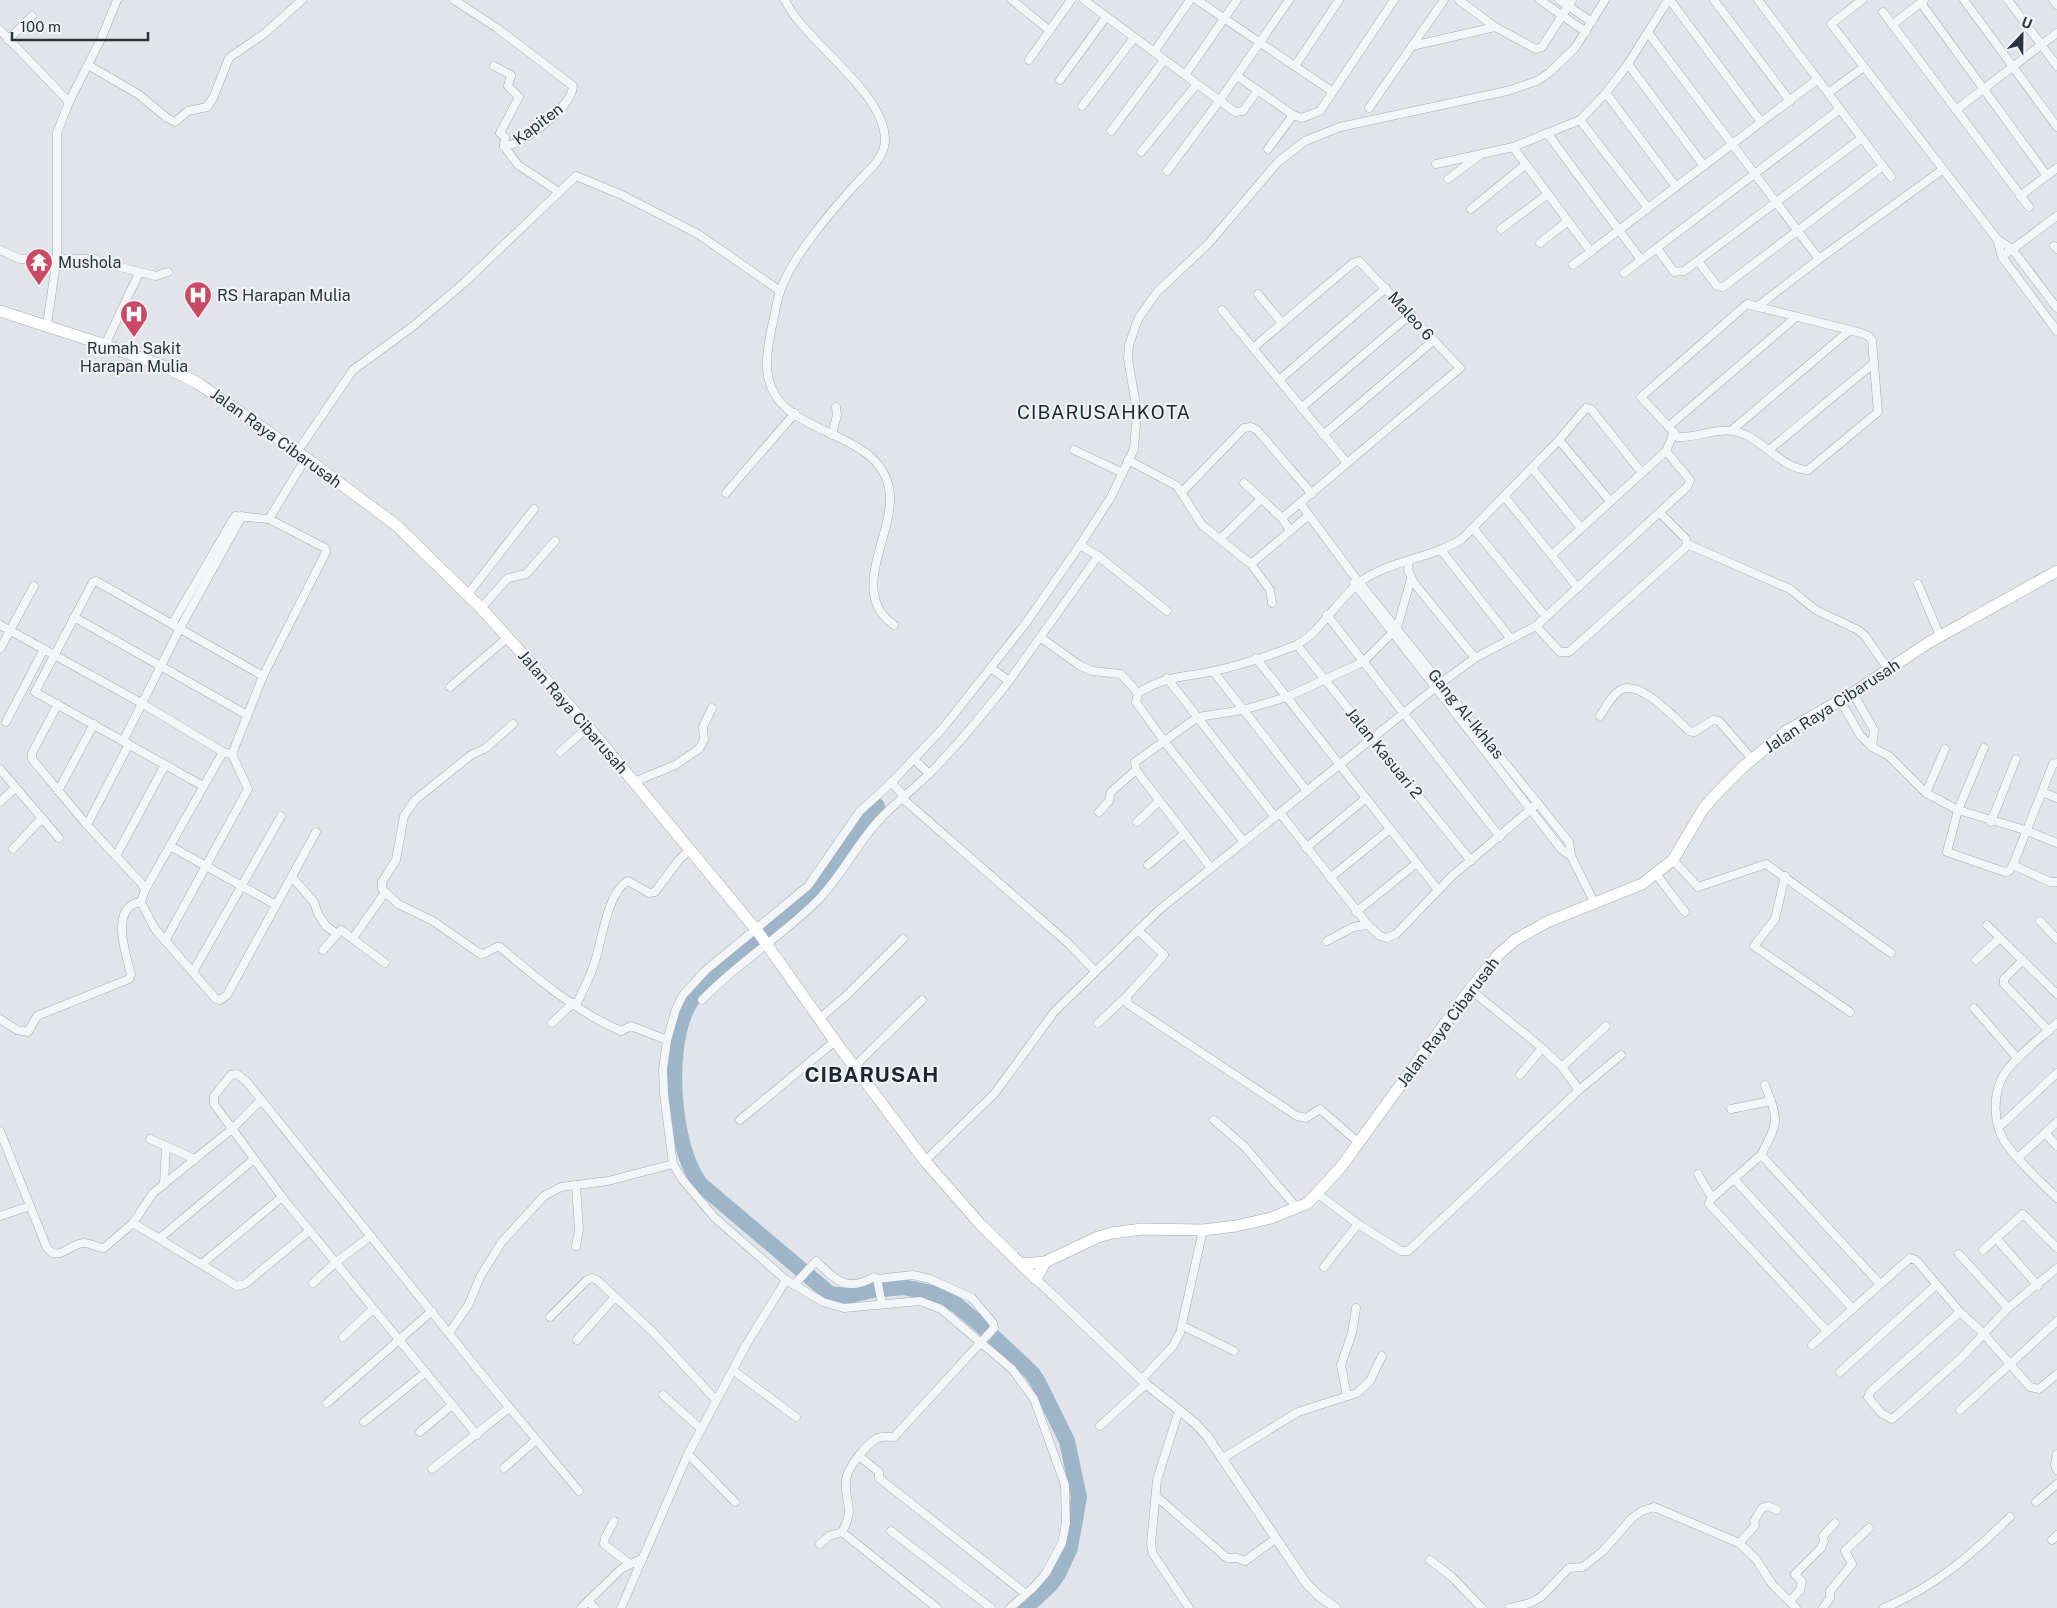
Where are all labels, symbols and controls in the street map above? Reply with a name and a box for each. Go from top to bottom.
scale bar [12,10,149,42]
north arrow [1997,10,2047,60]
text: U [2019,14,2035,32]
text: 100 m [20,18,61,35]
street label: Kapiten [509,99,567,149]
temple icon: Mushola [24,247,54,286]
place label: Mushola [58,253,121,272]
hospital icon: RS Harapan Mulia [183,280,213,319]
place label: RS Harapan Mulia [217,286,351,305]
street label: Maleo 6 [1384,288,1438,344]
hospital icon: Rumah Sakit Harapan Mulia [119,299,149,338]
place label: Rumah Sakit Harapan Mulia [80,339,188,376]
street label: Jalan Raya Cibarusah [207,384,345,492]
district label: CIBARUSAHKOTA [1017,401,1191,423]
street label: Jalan Raya Cibarusah [514,646,632,778]
street label: Jalan Raya Cibarusah [1761,655,1903,757]
street label: Gang Al-Ikhlas [1424,665,1508,763]
street label: Jalan Kasuari 2 [1342,704,1426,802]
street label: Jalan Raya Cibarusah [1393,953,1503,1091]
district label: CIBARUSAH [805,1062,940,1087]

